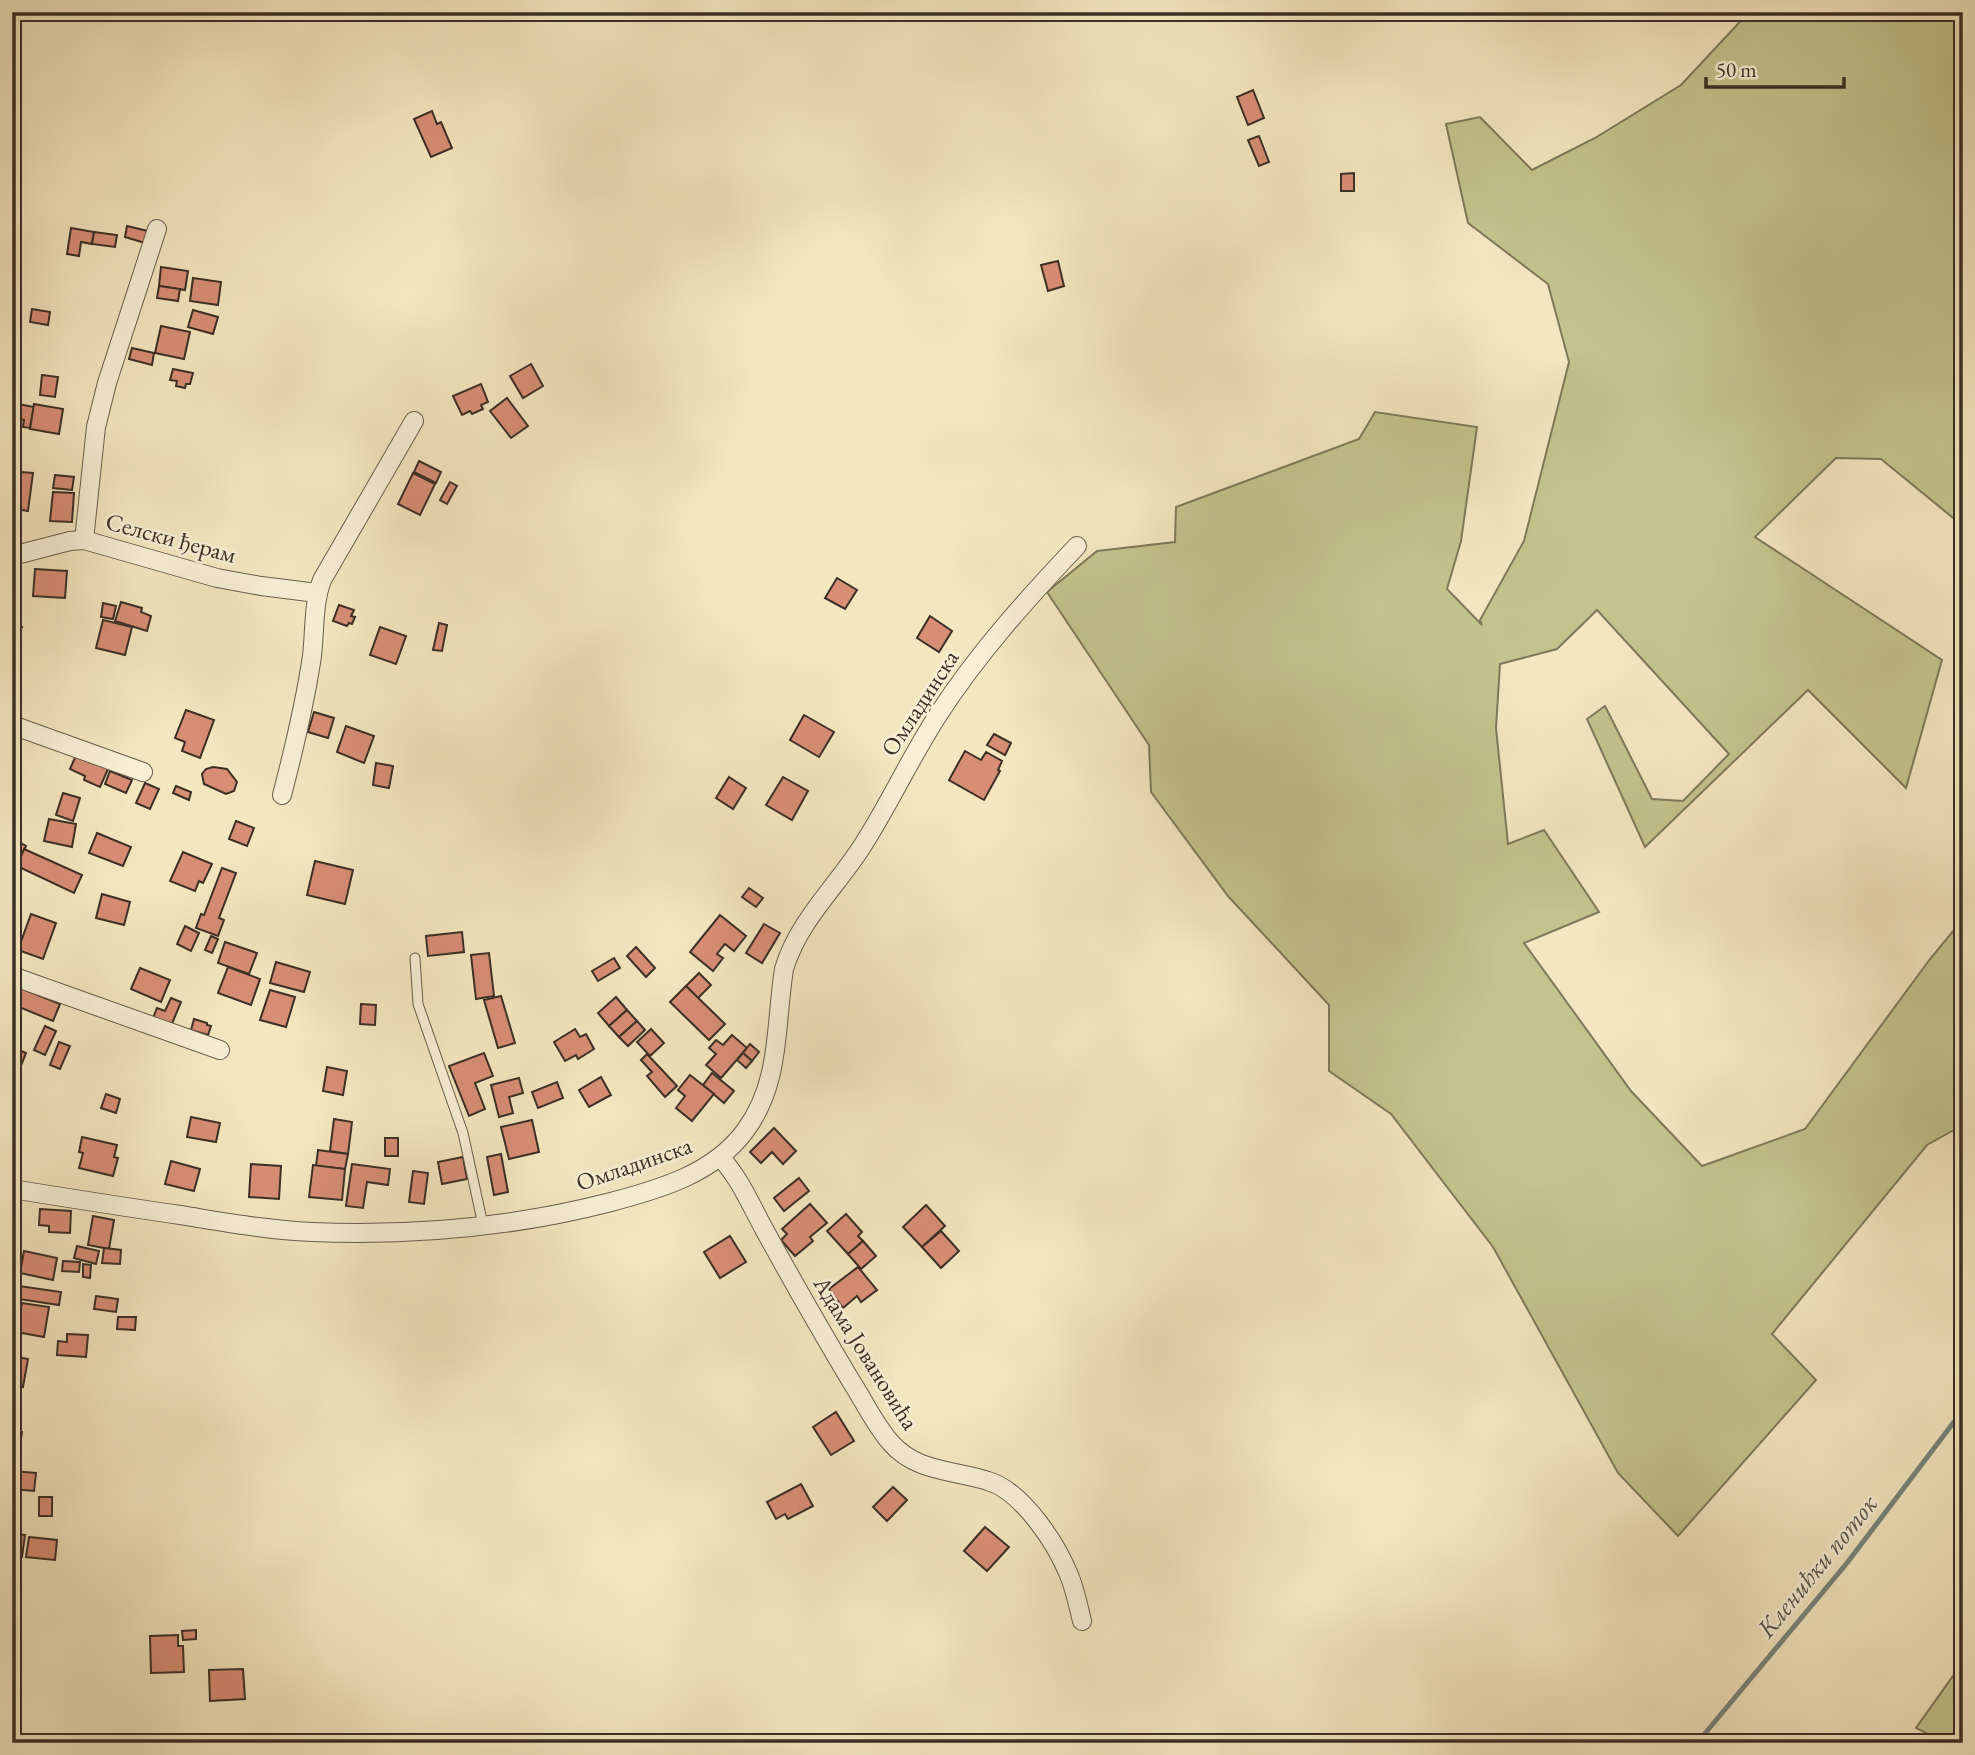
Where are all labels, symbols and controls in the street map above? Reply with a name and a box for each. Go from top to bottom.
scale bar [1706,46,1844,90]
text: 50 m [1716,56,1757,83]
street label: Селски ђерам [102,505,240,570]
street label: Омладинска [874,643,966,762]
street label: Омладинска [572,1129,696,1198]
street label: Адама Јовановића [806,1269,926,1436]
water label: Кленићки поток [1748,1487,1885,1645]

